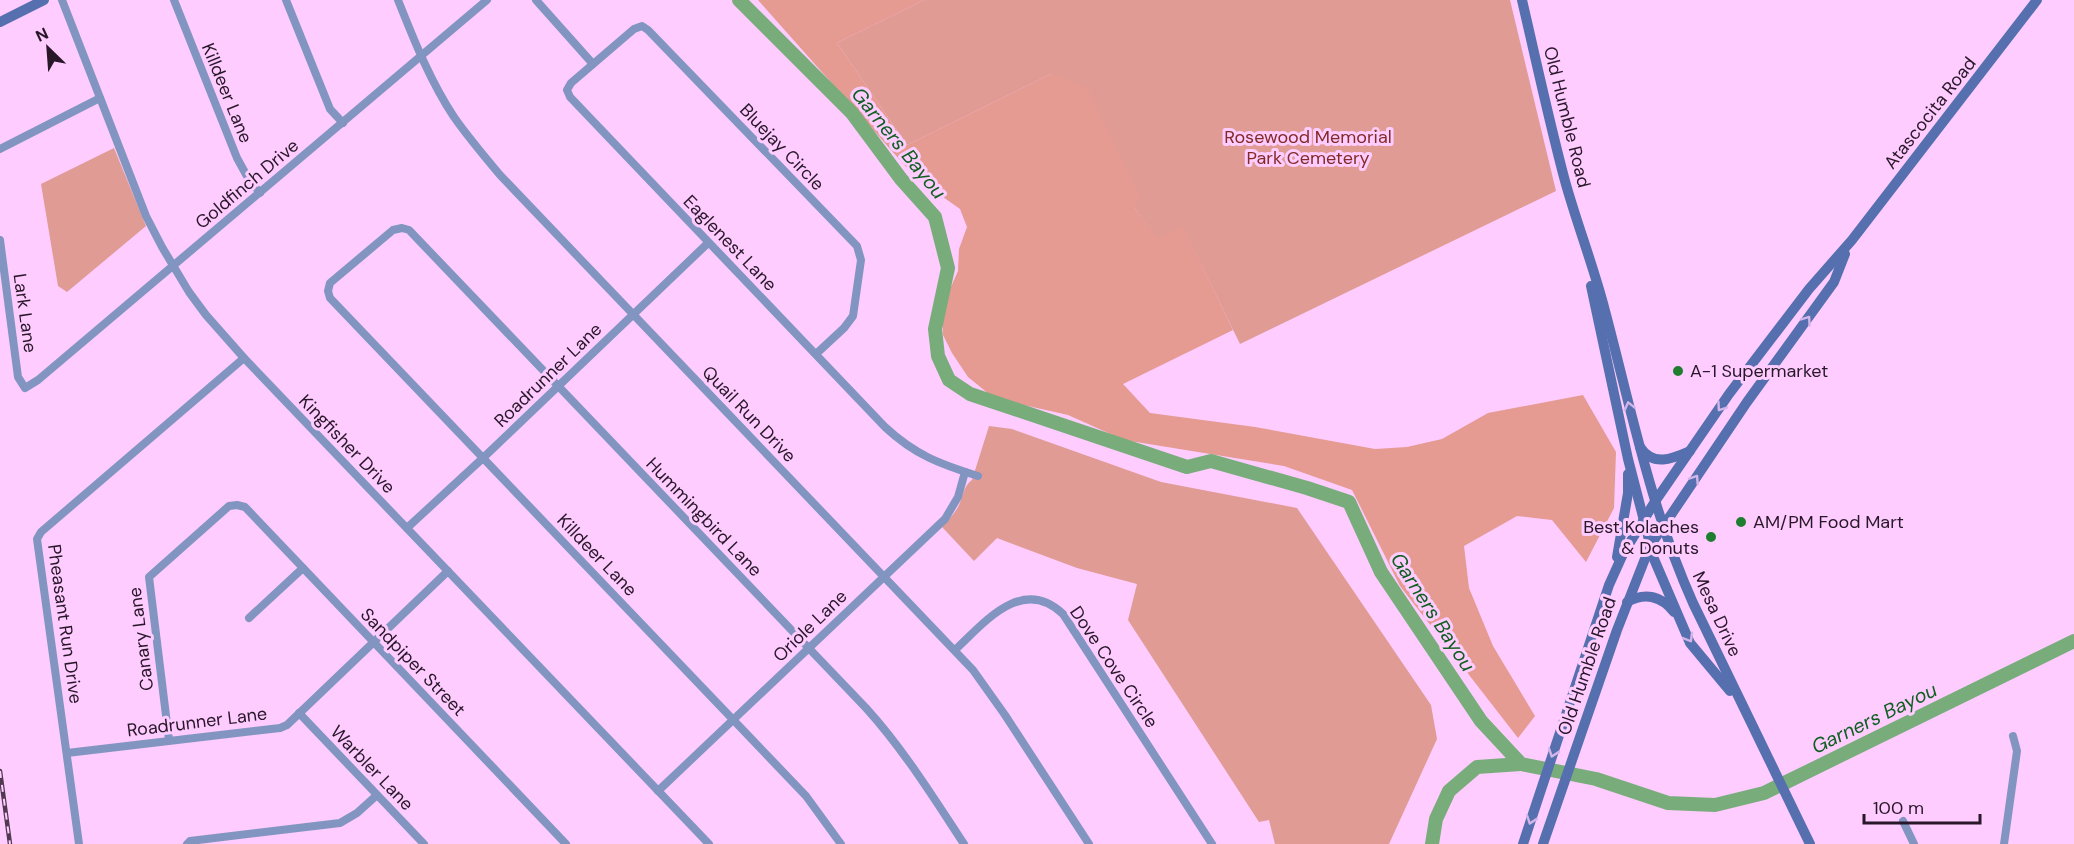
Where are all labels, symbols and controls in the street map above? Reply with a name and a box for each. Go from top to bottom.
north arrow [18,18,78,78]
text: N [32,23,52,47]
street label: Killdeer Lane [196,39,258,147]
street label: Old Humble Road [1538,44,1596,190]
street label: Atascocita Road [1879,52,1981,174]
water label: Garners Bayou [846,82,952,204]
street label: Bluejay Circle [734,98,830,196]
park label: Rosewood Memorial Park Cemetery [1224,125,1392,170]
street label: Goldfinch Drive [190,134,304,234]
street label: Eaglenest Lane [678,190,782,296]
street label: Lark Lane [8,272,42,354]
one-way arrow [1800,315,1811,326]
street label: Roadrunner Lane [489,317,607,433]
place label: A-1 Supermarket [1690,359,1828,383]
street label: Quail Run Drive [697,360,801,468]
marker: A-1 Supermarket [1671,364,1685,378]
street label: Kingfisher Drive [294,389,400,499]
one-way arrow [1717,400,1728,411]
one-way arrow [1624,401,1636,412]
street label: Hummingbird Lane [641,452,767,582]
one-way arrow [1688,475,1699,486]
street label: Killdeer Lane [552,509,642,601]
place label: AM/PM Food Mart [1753,510,1904,534]
place label: Best Kolaches & Donuts [1583,515,1699,560]
marker: AM/PM Food Mart [1734,515,1748,529]
marker: Best Kolaches & Donuts [1704,530,1718,544]
street label: Pheasant Run Drive [42,543,88,705]
water label: Garners Bayou [1385,548,1481,676]
street label: Mesa Drive [1687,567,1747,661]
street label: Oriole Lane [768,585,852,667]
street label: Canary Lane [123,586,159,692]
street label: Old Humble Road [1552,594,1622,738]
street label: Dove Cove Circle [1064,601,1164,733]
street label: Sandpiper Street [355,603,471,721]
one-way arrow [1682,632,1693,642]
water label: Garners Bayou [1807,676,1941,760]
street label: Roadrunner Lane [126,701,268,743]
street label: Warbler Lane [325,720,419,816]
one-way arrow [1548,747,1561,758]
scale bar [1864,787,1980,825]
text: 100 m [1873,796,1924,820]
one-way arrow [1525,814,1538,825]

